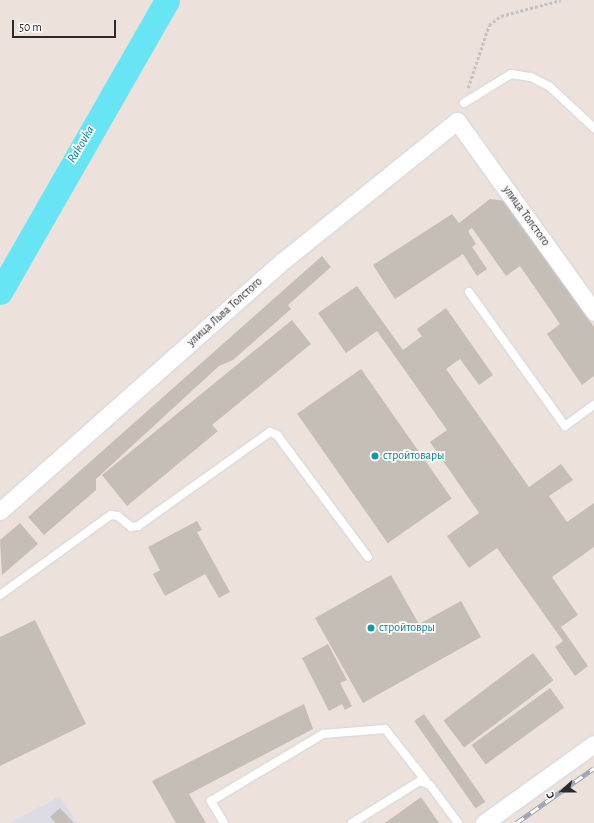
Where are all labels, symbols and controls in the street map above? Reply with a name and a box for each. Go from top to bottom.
scale bar [14,12,118,38]
text: 50 m [19,21,42,33]
water label: Rakovka [65,124,99,166]
street label: улица Толстого [499,183,553,249]
street label: улица Льва Толстого [184,274,266,350]
place label: стройтовары [383,449,444,463]
marker: стройтовары [370,451,380,461]
place label: стройтовры [379,621,435,635]
marker: стройтовры [366,623,376,633]
north arrow [542,771,582,811]
text: С [544,791,557,800]

